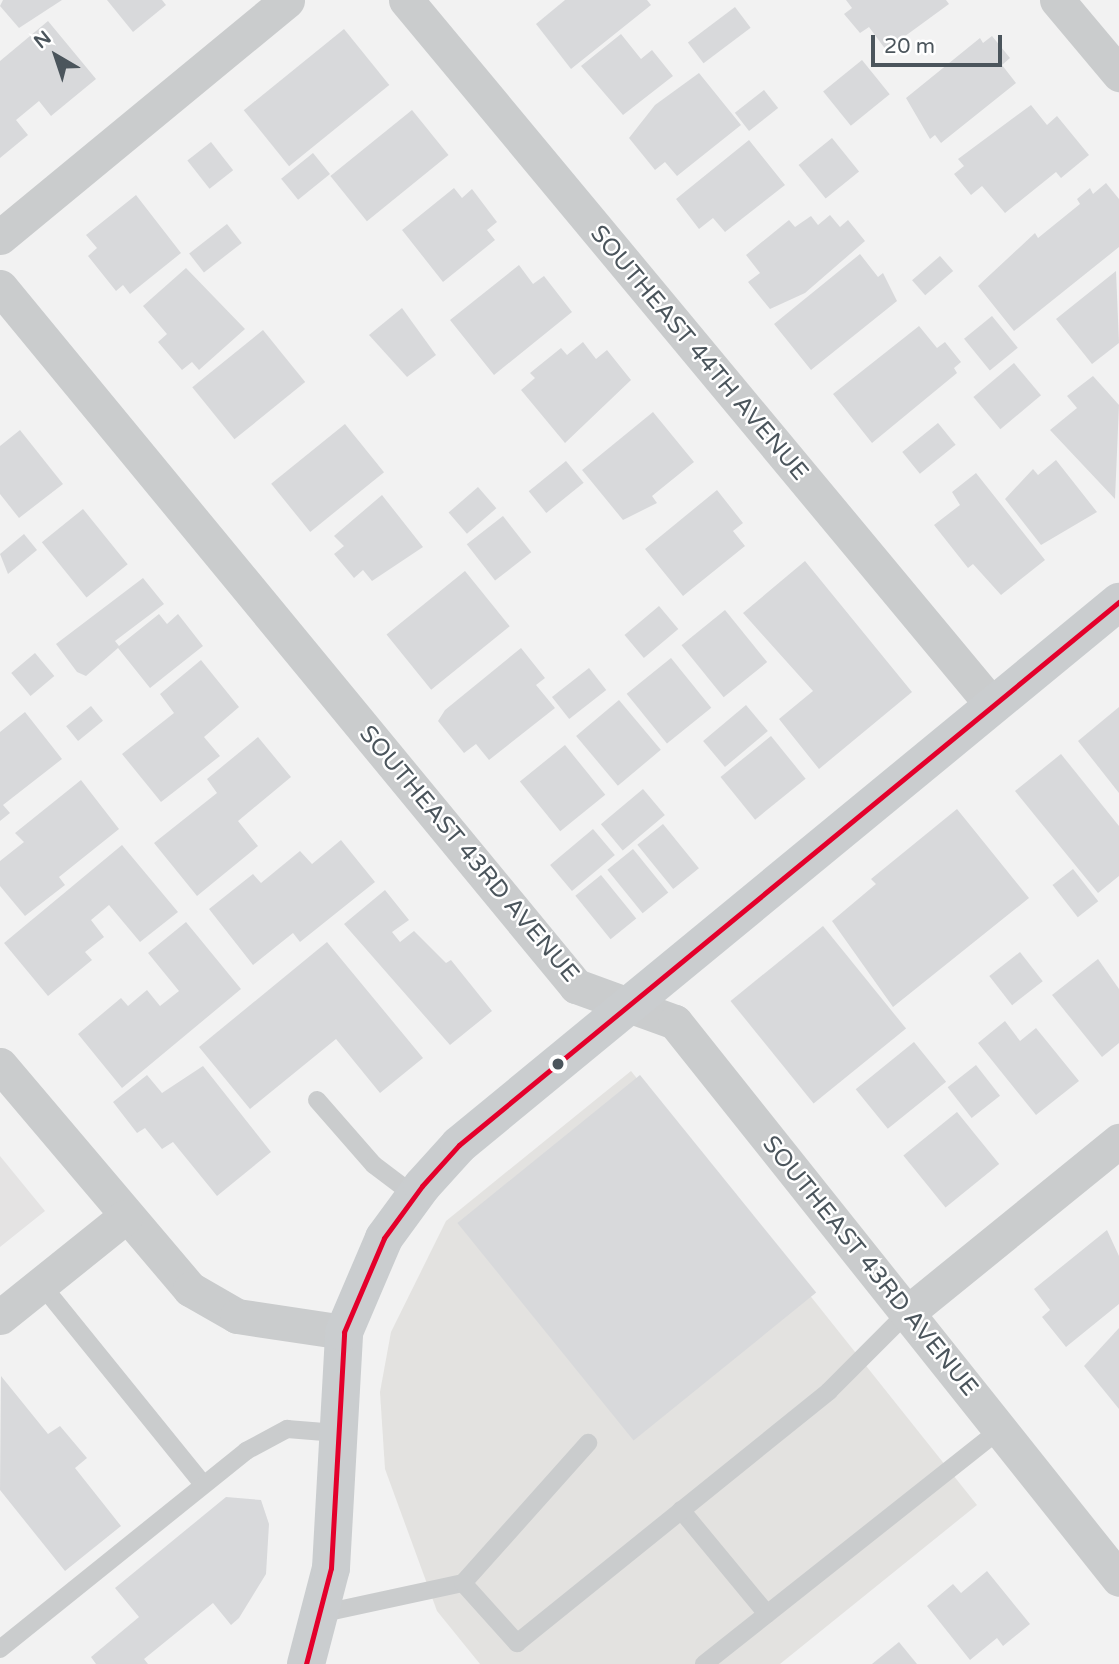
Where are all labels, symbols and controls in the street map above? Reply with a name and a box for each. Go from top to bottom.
north arrow [21,21,91,91]
scale bar [874,21,1005,65]
text: N [30,26,56,53]
text: 20 m [884,34,935,59]
street label: SOUTHEAST 44TH AVENUE [584,220,814,486]
street label: SOUTHEAST 43RD AVENUE [353,720,585,988]
unlabelled marker [551,1057,565,1071]
street label: SOUTHEAST 43RD AVENUE [756,1130,984,1402]

